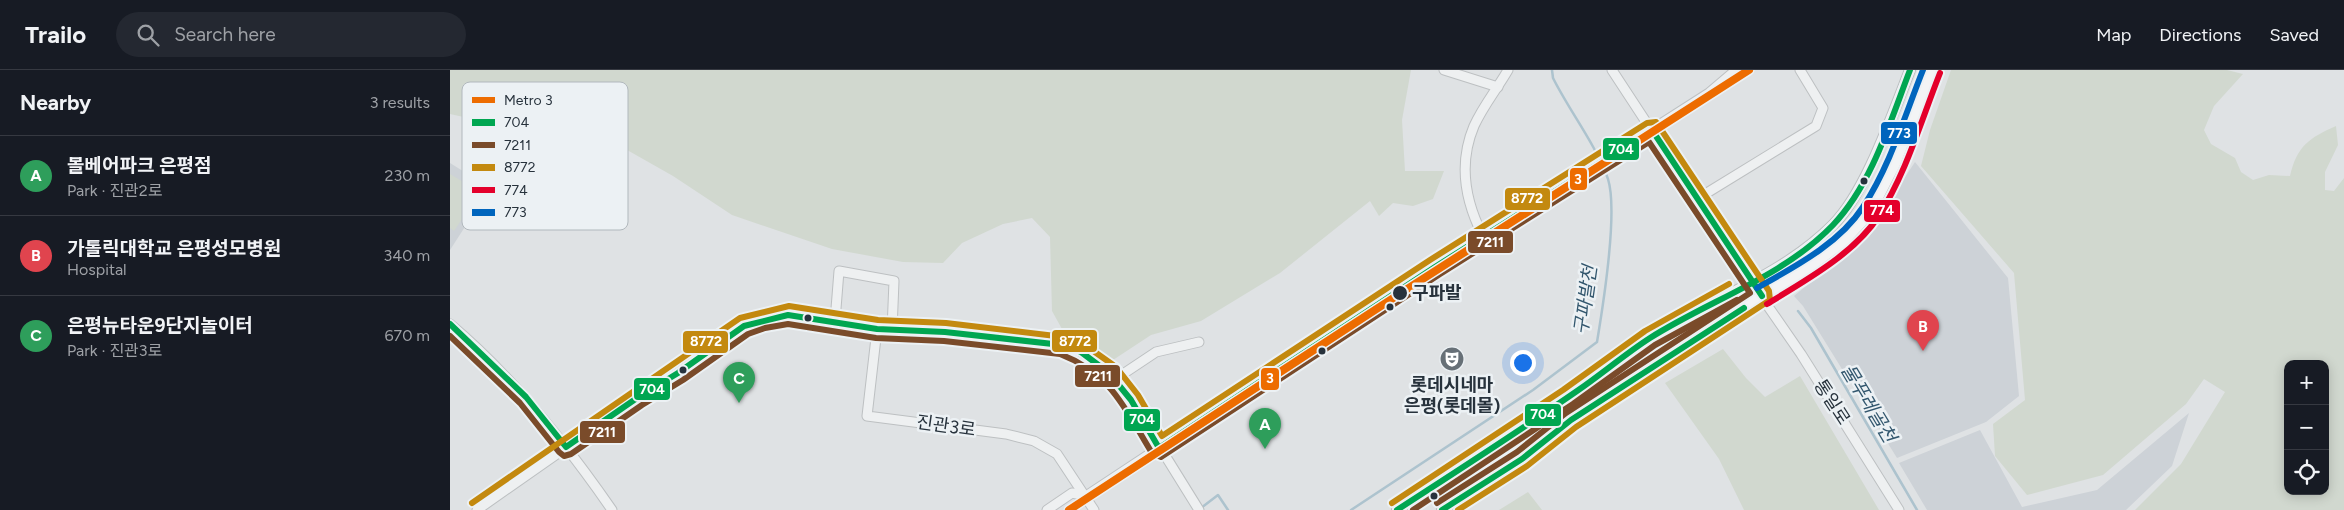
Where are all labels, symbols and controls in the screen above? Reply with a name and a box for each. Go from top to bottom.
search box [116,12,466,57]
text: Trailo [25,20,86,49]
icon: search [134,21,162,49]
text: Search here [174,23,276,46]
text: Map [2096,24,2131,46]
text: Directions [2159,24,2241,46]
text: Saved [2269,24,2319,46]
legend [462,82,628,230]
text: Nearby [20,90,91,115]
text: Metro 3 [504,92,553,109]
text: 3 results [370,93,430,112]
text: 704 [504,114,529,131]
line badge: 773 [1880,121,1918,145]
text: 773 [1887,125,1911,142]
text: 7211 [504,137,531,154]
line badge: 704 [1602,137,1640,161]
text: 704 [1608,141,1634,158]
text: 볼베어파크 은평점 [67,154,211,177]
text: 8772 [504,159,535,176]
text: A [30,166,42,185]
text: 230 m [385,166,430,185]
line badge: 3 [1569,167,1588,191]
text: 3 [1574,171,1582,188]
unlabelled marker [1859,176,1869,186]
text: Park · 진관2로 [67,181,163,200]
text: 774 [504,182,528,199]
line badge: 8772 [1504,187,1551,211]
text: 8772 [1511,190,1543,207]
line badge: 774 [1863,199,1901,223]
text: 774 [1870,202,1894,219]
text: 773 [504,204,527,221]
line badge: 7211 [1467,230,1514,254]
text: 7211 [1476,234,1504,251]
text: 가톨릭대학교 은평성모병원 [67,237,281,260]
text: B [31,246,41,265]
text: 340 m [384,246,430,265]
text: Hospital [67,260,127,279]
water label: 구파발천 [1569,262,1602,336]
place label: 구파발 [1412,282,1462,304]
marker: 구파발 [1391,284,1409,302]
unlabelled marker [1385,302,1395,312]
pin: B [1907,310,1939,351]
unlabelled marker [803,313,813,323]
text: 은평뉴타운9단지놀이터 [67,314,253,337]
text: C [30,326,42,345]
text: 670 m [385,326,430,345]
line badge: 8772 [1051,329,1098,353]
line badge: 8772 [682,330,729,354]
text: 8772 [690,333,722,350]
text: 8772 [1059,333,1091,350]
text: Park · 진관3로 [67,341,162,360]
unlabelled marker [1317,346,1327,356]
theatre icon: 롯데시네마 은평(롯데몰) [1439,346,1465,372]
your location [1510,350,1536,376]
water label: 물푸레골천 [1836,360,1902,448]
map controls [2284,360,2329,495]
button: + [2284,360,2329,405]
pin: C [723,362,755,403]
line badge: 7211 [1074,364,1121,388]
unlabelled marker [678,365,688,375]
line badge: 3 [1260,367,1280,391]
text: 7211 [1084,368,1112,385]
text: 3 [1266,370,1274,387]
place label: 롯데시네마 은평(롯데몰) [1404,374,1500,417]
street label: 통일로 [1809,375,1855,429]
line badge: 704 [633,377,671,401]
text: 704 [639,381,665,398]
line badge: 704 [1524,403,1562,427]
button: − [2284,405,2329,450]
text: 704 [1530,406,1556,423]
line badge: 704 [1123,408,1161,432]
pin: A [1249,408,1281,449]
street label: 진관3로 [915,411,977,441]
text: 704 [1129,411,1155,428]
line badge: 7211 [579,420,626,444]
text: 7211 [588,424,616,441]
button: locate [2284,450,2329,495]
unlabelled marker [1429,491,1439,501]

